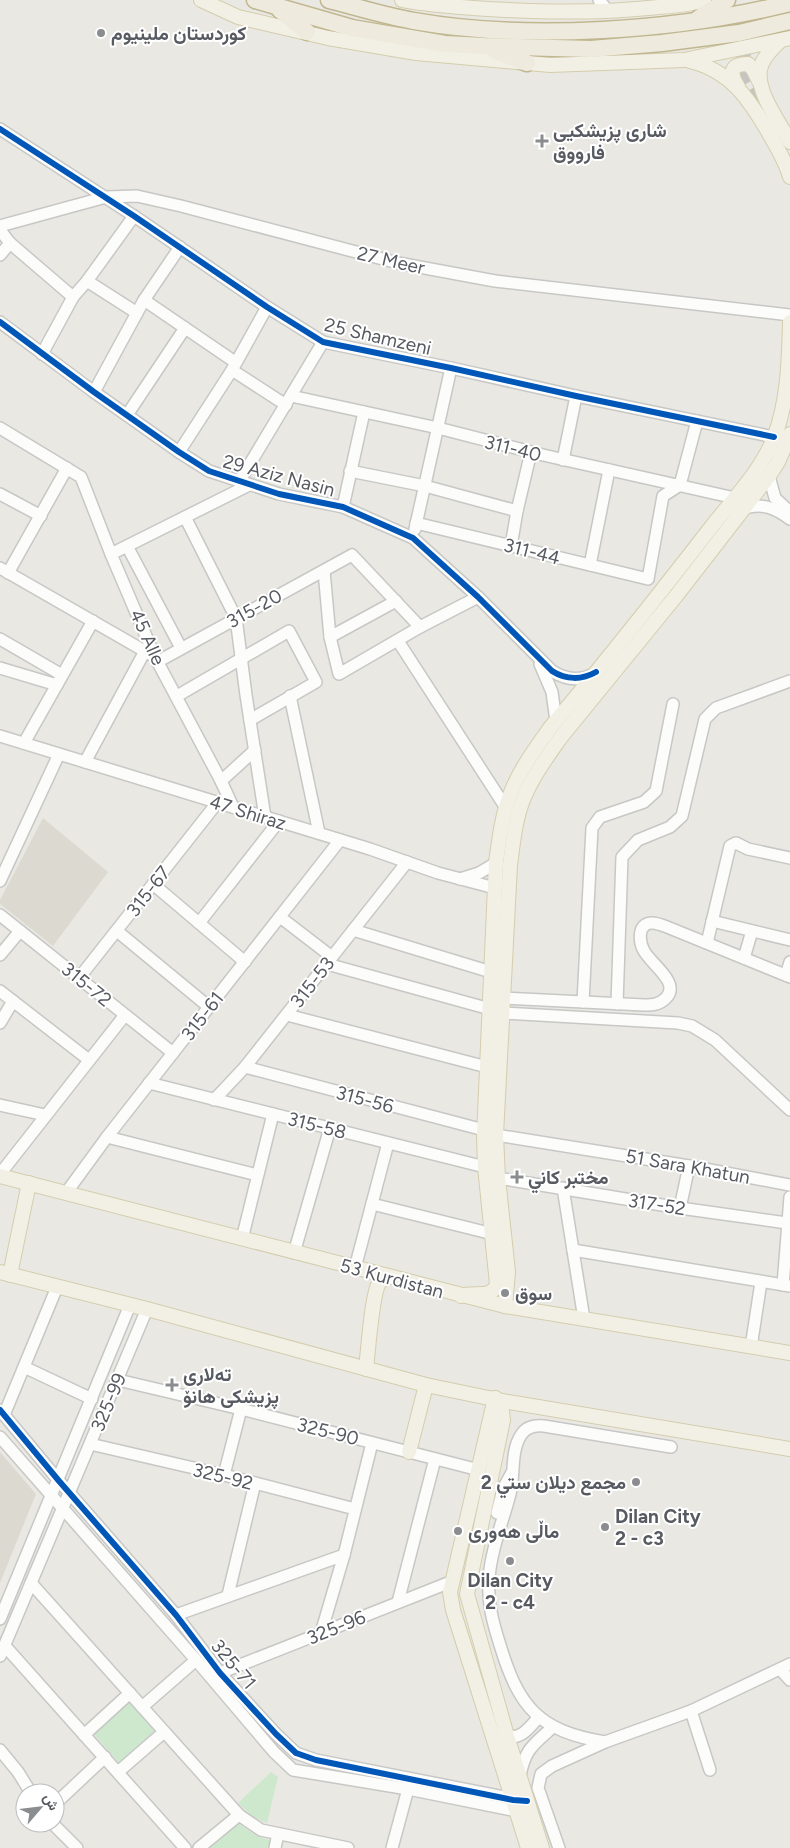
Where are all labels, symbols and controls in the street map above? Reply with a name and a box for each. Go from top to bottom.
place label: کوردستان ملینیوم [111,22,247,46]
marker: کوردستان ملینیوم [95,27,107,39]
place label: شاری پزیشکیی فارووق [553,119,667,165]
marker: شاری پزیشکیی فارووق [535,134,549,148]
street label: 27 Meer [355,242,428,280]
street label: 25 Shamzeni [322,313,434,360]
street label: 311-40 [482,430,544,467]
street label: 29 Aziz Nasin [220,449,337,501]
street label: 311-44 [501,533,563,570]
street label: 315-20 [222,584,286,633]
street label: 45 Alle [125,606,170,669]
street label: 47 Shiraz [207,790,289,835]
street label: 315-67 [121,861,175,921]
street label: 315-53 [285,952,339,1012]
street label: 315-72 [57,957,116,1012]
street label: 315-61 [176,987,229,1045]
street label: 315-56 [334,1081,396,1118]
street label: 315-58 [285,1107,349,1144]
street label: 51 Sara Khatun [624,1144,752,1189]
place label: مختبر كاني [528,1166,609,1194]
marker: مختبر كاني [510,1170,524,1184]
street label: 317-52 [627,1189,687,1220]
street label: 53 Kurdistan [338,1254,446,1303]
place label: سوق [515,1282,552,1306]
marker: سوق [499,1287,511,1299]
place label: تەلاری پزیشکی هانۆ [183,1363,279,1410]
street label: 325-99 [86,1369,131,1435]
marker: تەلاری پزیشکی هانۆ [165,1378,179,1392]
street label: 325-90 [295,1413,361,1450]
street label: 325-92 [190,1458,255,1495]
place label: مجمع ديلان ستي 2 [481,1471,626,1499]
marker: مجمع ديلان ستي 2 [630,1476,642,1488]
place label: Dilan City 2 - c3 [615,1505,701,1550]
place label: ماڵی هەوری [468,1520,559,1544]
marker: Dilan City 2 - c3 [599,1521,611,1533]
marker: ماڵی هەوری [452,1525,464,1537]
marker: Dilan City 2 - c4 [504,1555,516,1567]
place label: Dilan City 2 - c4 [467,1569,553,1614]
street label: 325-96 [303,1605,369,1650]
street label: 325-71 [206,1635,261,1694]
north arrow [15,1783,65,1833]
text: ش [40,1791,63,1814]

